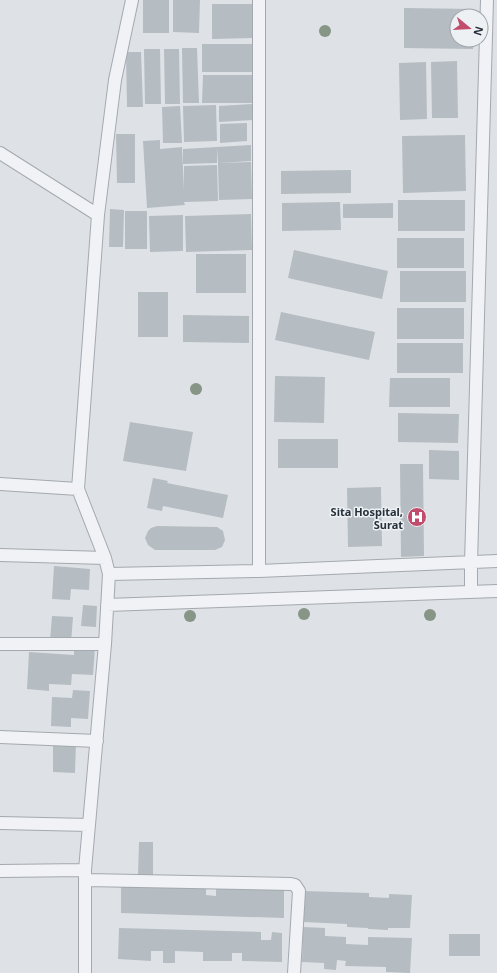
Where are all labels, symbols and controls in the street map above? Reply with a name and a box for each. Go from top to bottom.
north arrow [449,8,489,48]
text: N [470,25,488,38]
place label: Sita Hospital, Surat [331,504,403,532]
hospital icon: Sita Hospital, Surat [406,506,428,528]

